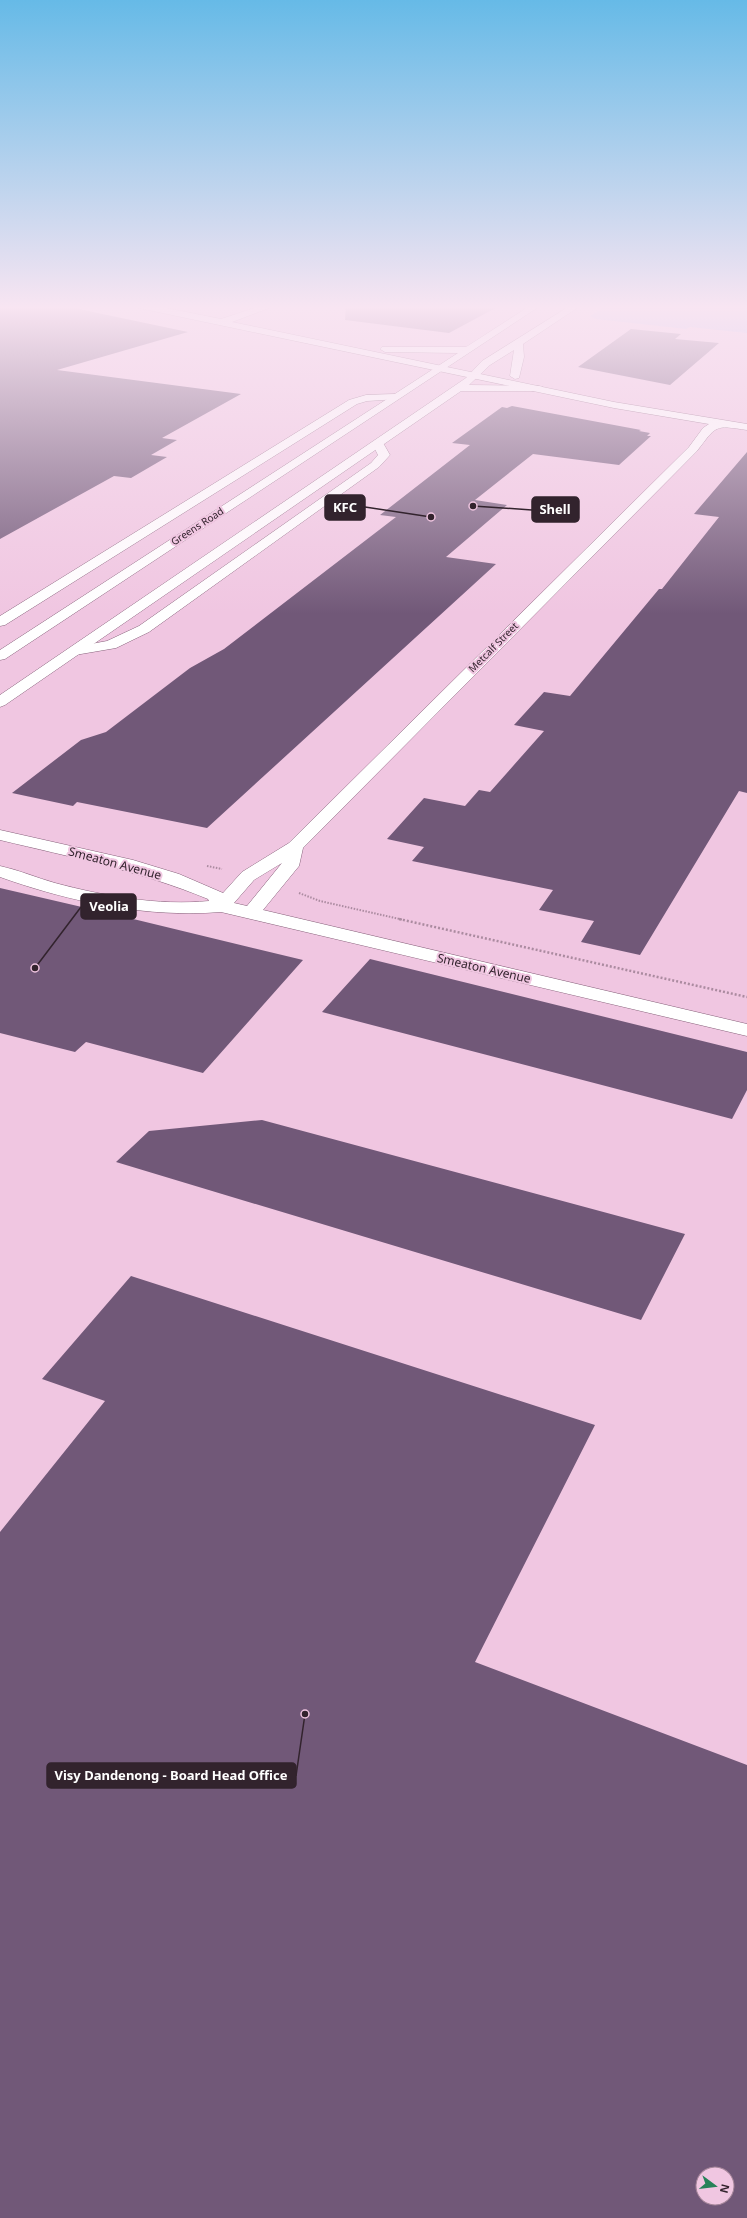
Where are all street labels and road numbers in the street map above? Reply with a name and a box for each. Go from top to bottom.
street label: Greens Road [168,504,226,548]
street label: Metcalf Street [465,619,521,675]
street label: Smeaton Avenue [67,842,164,884]
street label: Smeaton Avenue [436,949,533,987]

